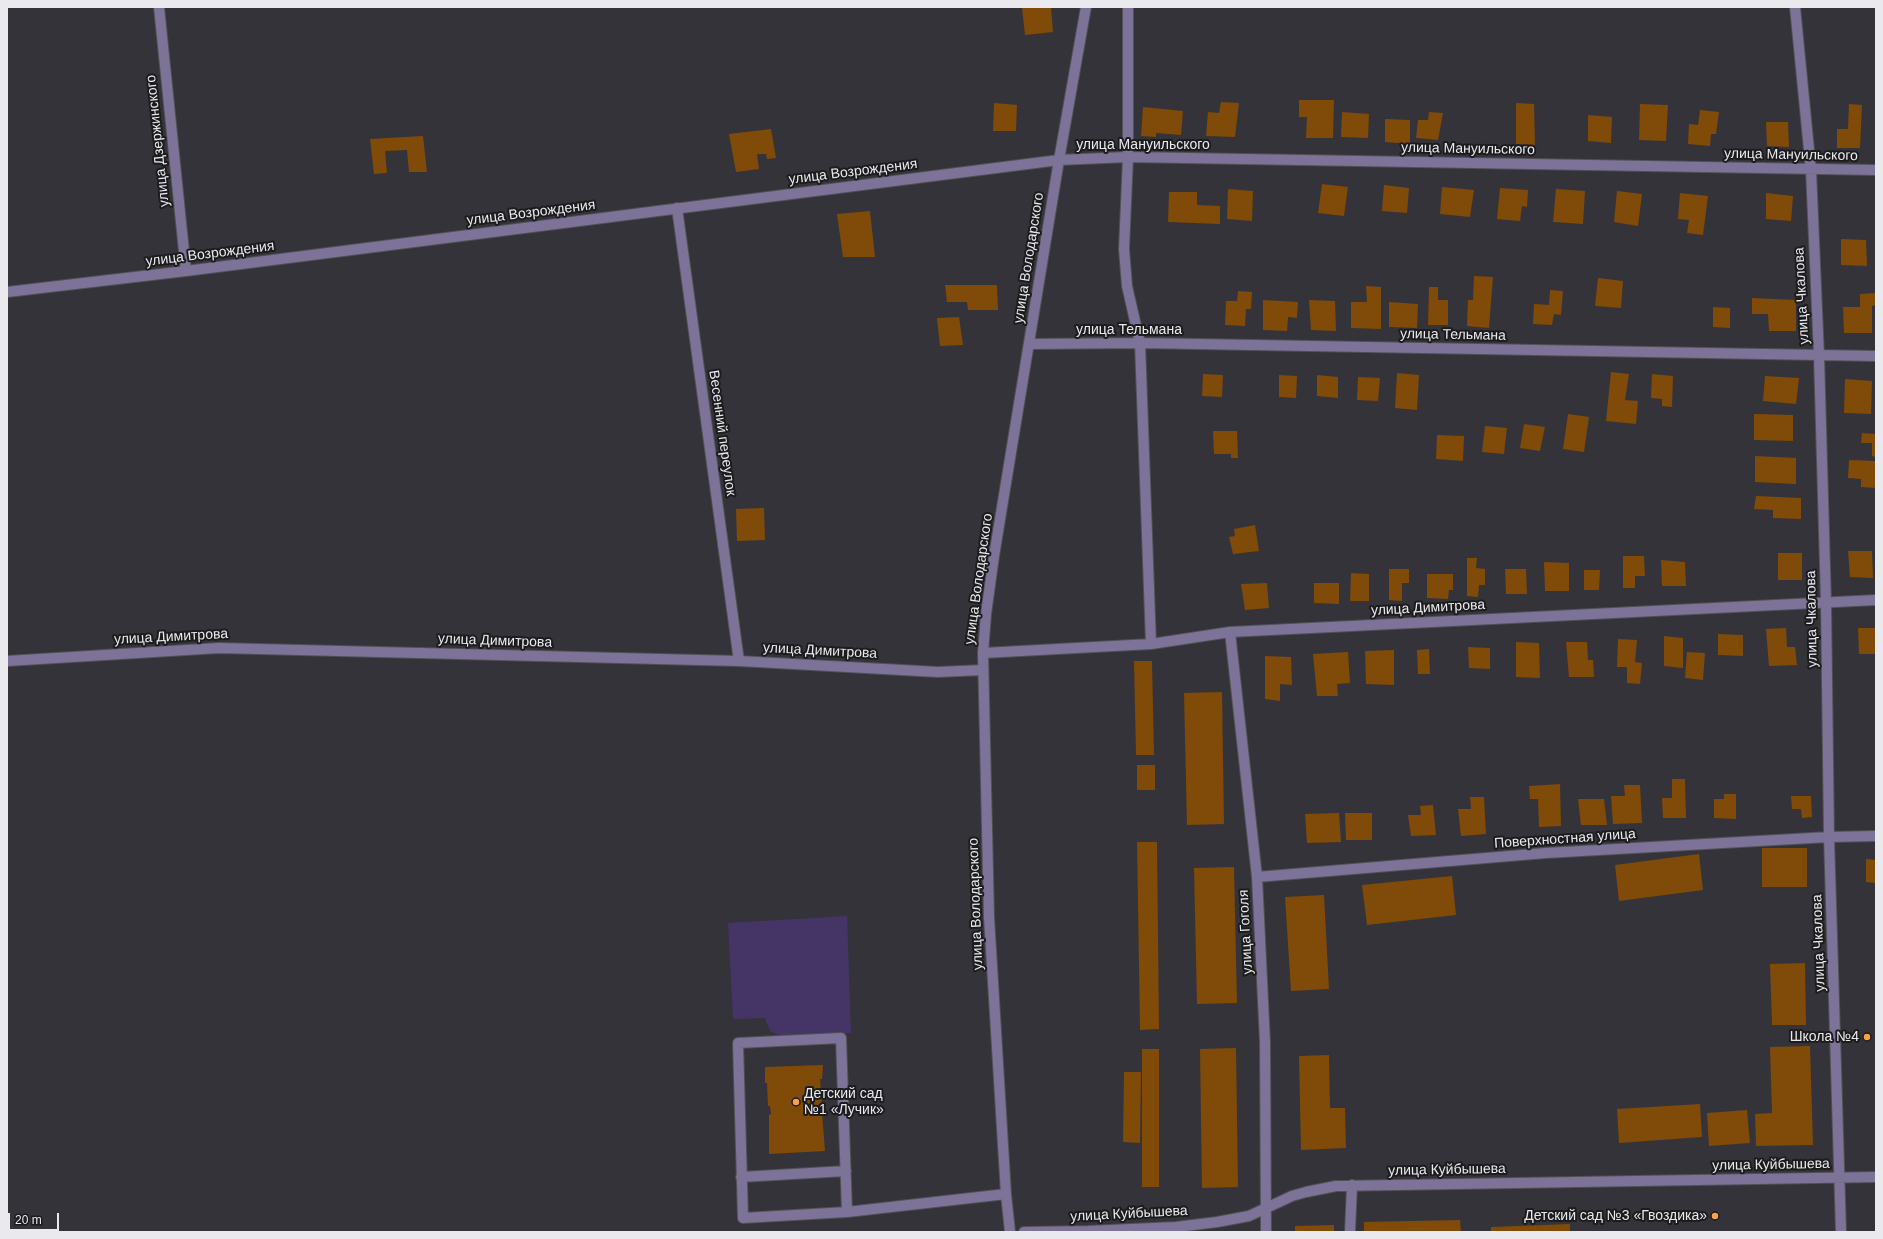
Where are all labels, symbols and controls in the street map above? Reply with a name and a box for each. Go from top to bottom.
street label: улица Дзержинского [143,74,173,208]
street label: улица Мануильского [1076,137,1210,153]
street label: улица Мануильского [1401,139,1535,159]
street label: улица Мануильского [1724,145,1858,165]
street label: улица Возрождения [788,156,918,188]
street label: улица Володарского [1010,191,1048,325]
street label: улица Возрождения [466,197,596,229]
street label: улица Возрождения [145,238,275,270]
street label: улица Чкалова [1791,247,1813,345]
street label: улица Тельмана [1076,322,1182,338]
street label: улица Тельмана [1400,326,1506,344]
street label: Весенний переулок [705,369,739,497]
street label: улица Володарского [961,512,997,646]
street label: улица Чкалова [1803,570,1821,668]
street label: улица Димитрова [1371,597,1485,619]
street label: улица Димитрова [114,626,228,648]
street label: улица Димитрова [438,631,552,651]
street label: улица Димитрова [763,640,877,662]
street label: Поверхностная улица [1494,826,1636,852]
street label: улица Володарского [965,838,987,970]
street label: улица Гоголя [1235,889,1257,975]
street label: улица Чкалова [1809,894,1829,992]
place label: Школа №4 [1790,1029,1859,1045]
marker: Школа №4 [1862,1032,1872,1042]
place label: Детский сад №1 «Лучик» [804,1086,884,1118]
marker: Детский сад №1 «Лучик» [791,1097,801,1107]
street label: улица Куйбышева [1712,1156,1830,1174]
street label: улица Куйбышева [1388,1161,1506,1179]
street label: улица Куйбышева [1070,1203,1188,1225]
scale bar [10,1205,61,1231]
place label: Детский сад №3 «Гвоздика» [1524,1208,1707,1224]
marker: Детский сад №3 «Гвоздика» [1710,1211,1720,1221]
text: 20 m [15,1213,42,1227]

